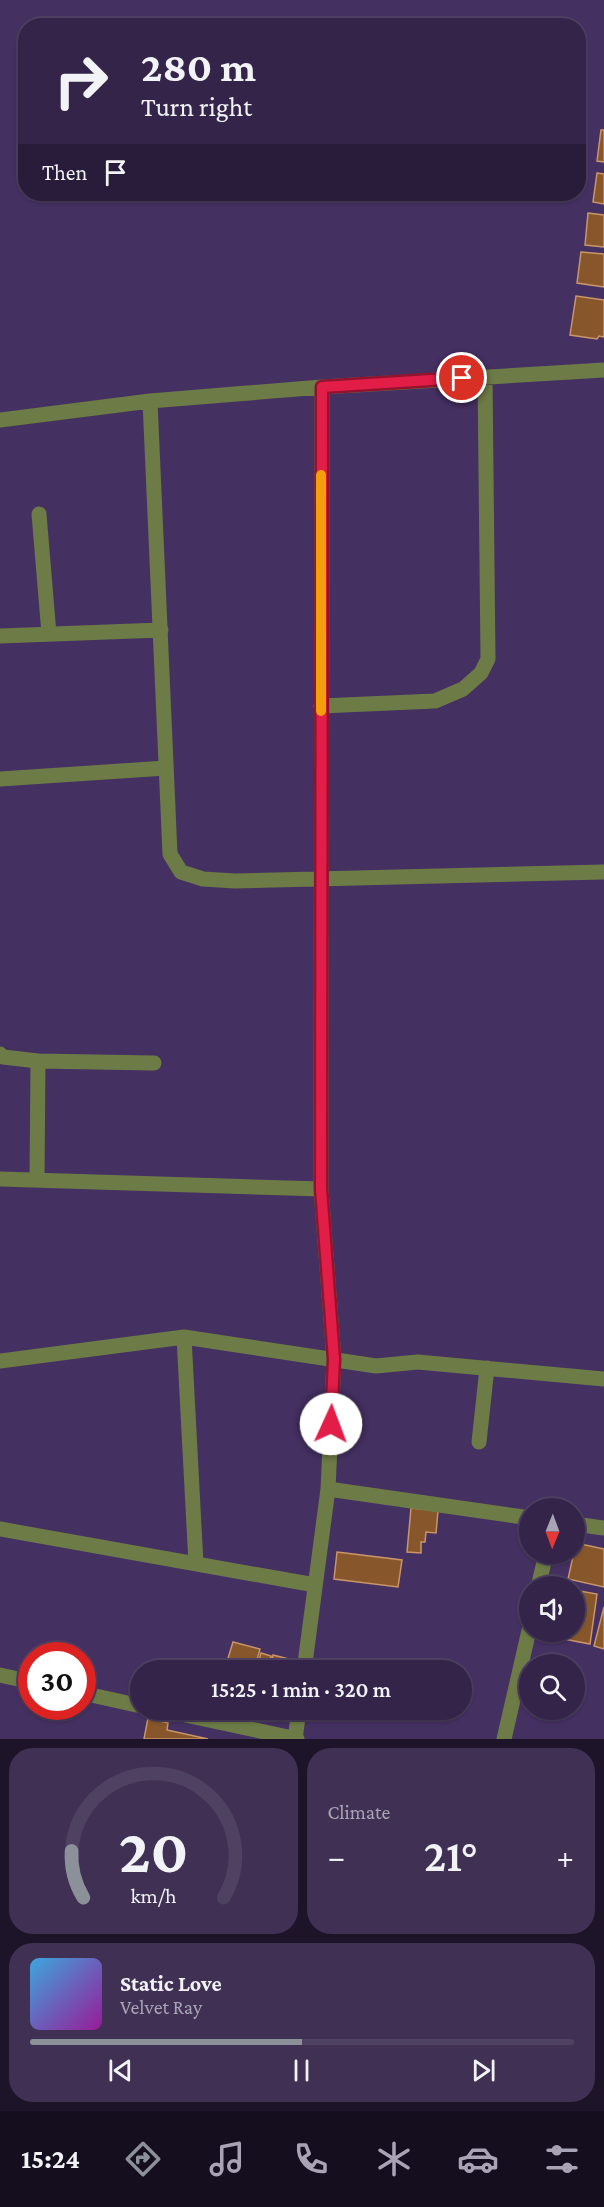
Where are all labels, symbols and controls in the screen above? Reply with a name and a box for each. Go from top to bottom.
icon: right [42,42,120,120]
text: 280 m [141,43,256,90]
text: Turn right [141,92,252,122]
icon: arrive [99,156,132,189]
text: Then [42,160,87,185]
pin [436,352,487,403]
icon: arrive [445,361,478,394]
position arrow [299,1392,363,1456]
north arrow [519,1498,585,1564]
map controls [519,1498,585,1720]
button: sound [519,1576,585,1642]
speed limit sign: 30 [18,1642,96,1720]
button: search [519,1654,585,1720]
text: 15:25 · 1 min · 320 m [211,1677,391,1702]
text: Climate [328,1801,390,1823]
text: 20 [118,1816,188,1885]
text: 21° [424,1831,478,1881]
text: − [328,1838,345,1875]
text: + [557,1838,574,1875]
text: km/h [130,1884,177,1908]
text: Static Love [120,1971,222,1996]
text: Velvet Ray [120,1996,202,2018]
icon: previous [104,2054,137,2087]
icon: pause [285,2054,318,2087]
icon: next [467,2054,500,2087]
icon: directions [122,2138,164,2180]
icon: music [206,2138,248,2180]
icon: phone [290,2138,332,2180]
icon: climate [373,2138,415,2180]
icon: car [457,2138,499,2180]
icon: filters [541,2138,583,2180]
text: 15:24 [21,2144,80,2174]

